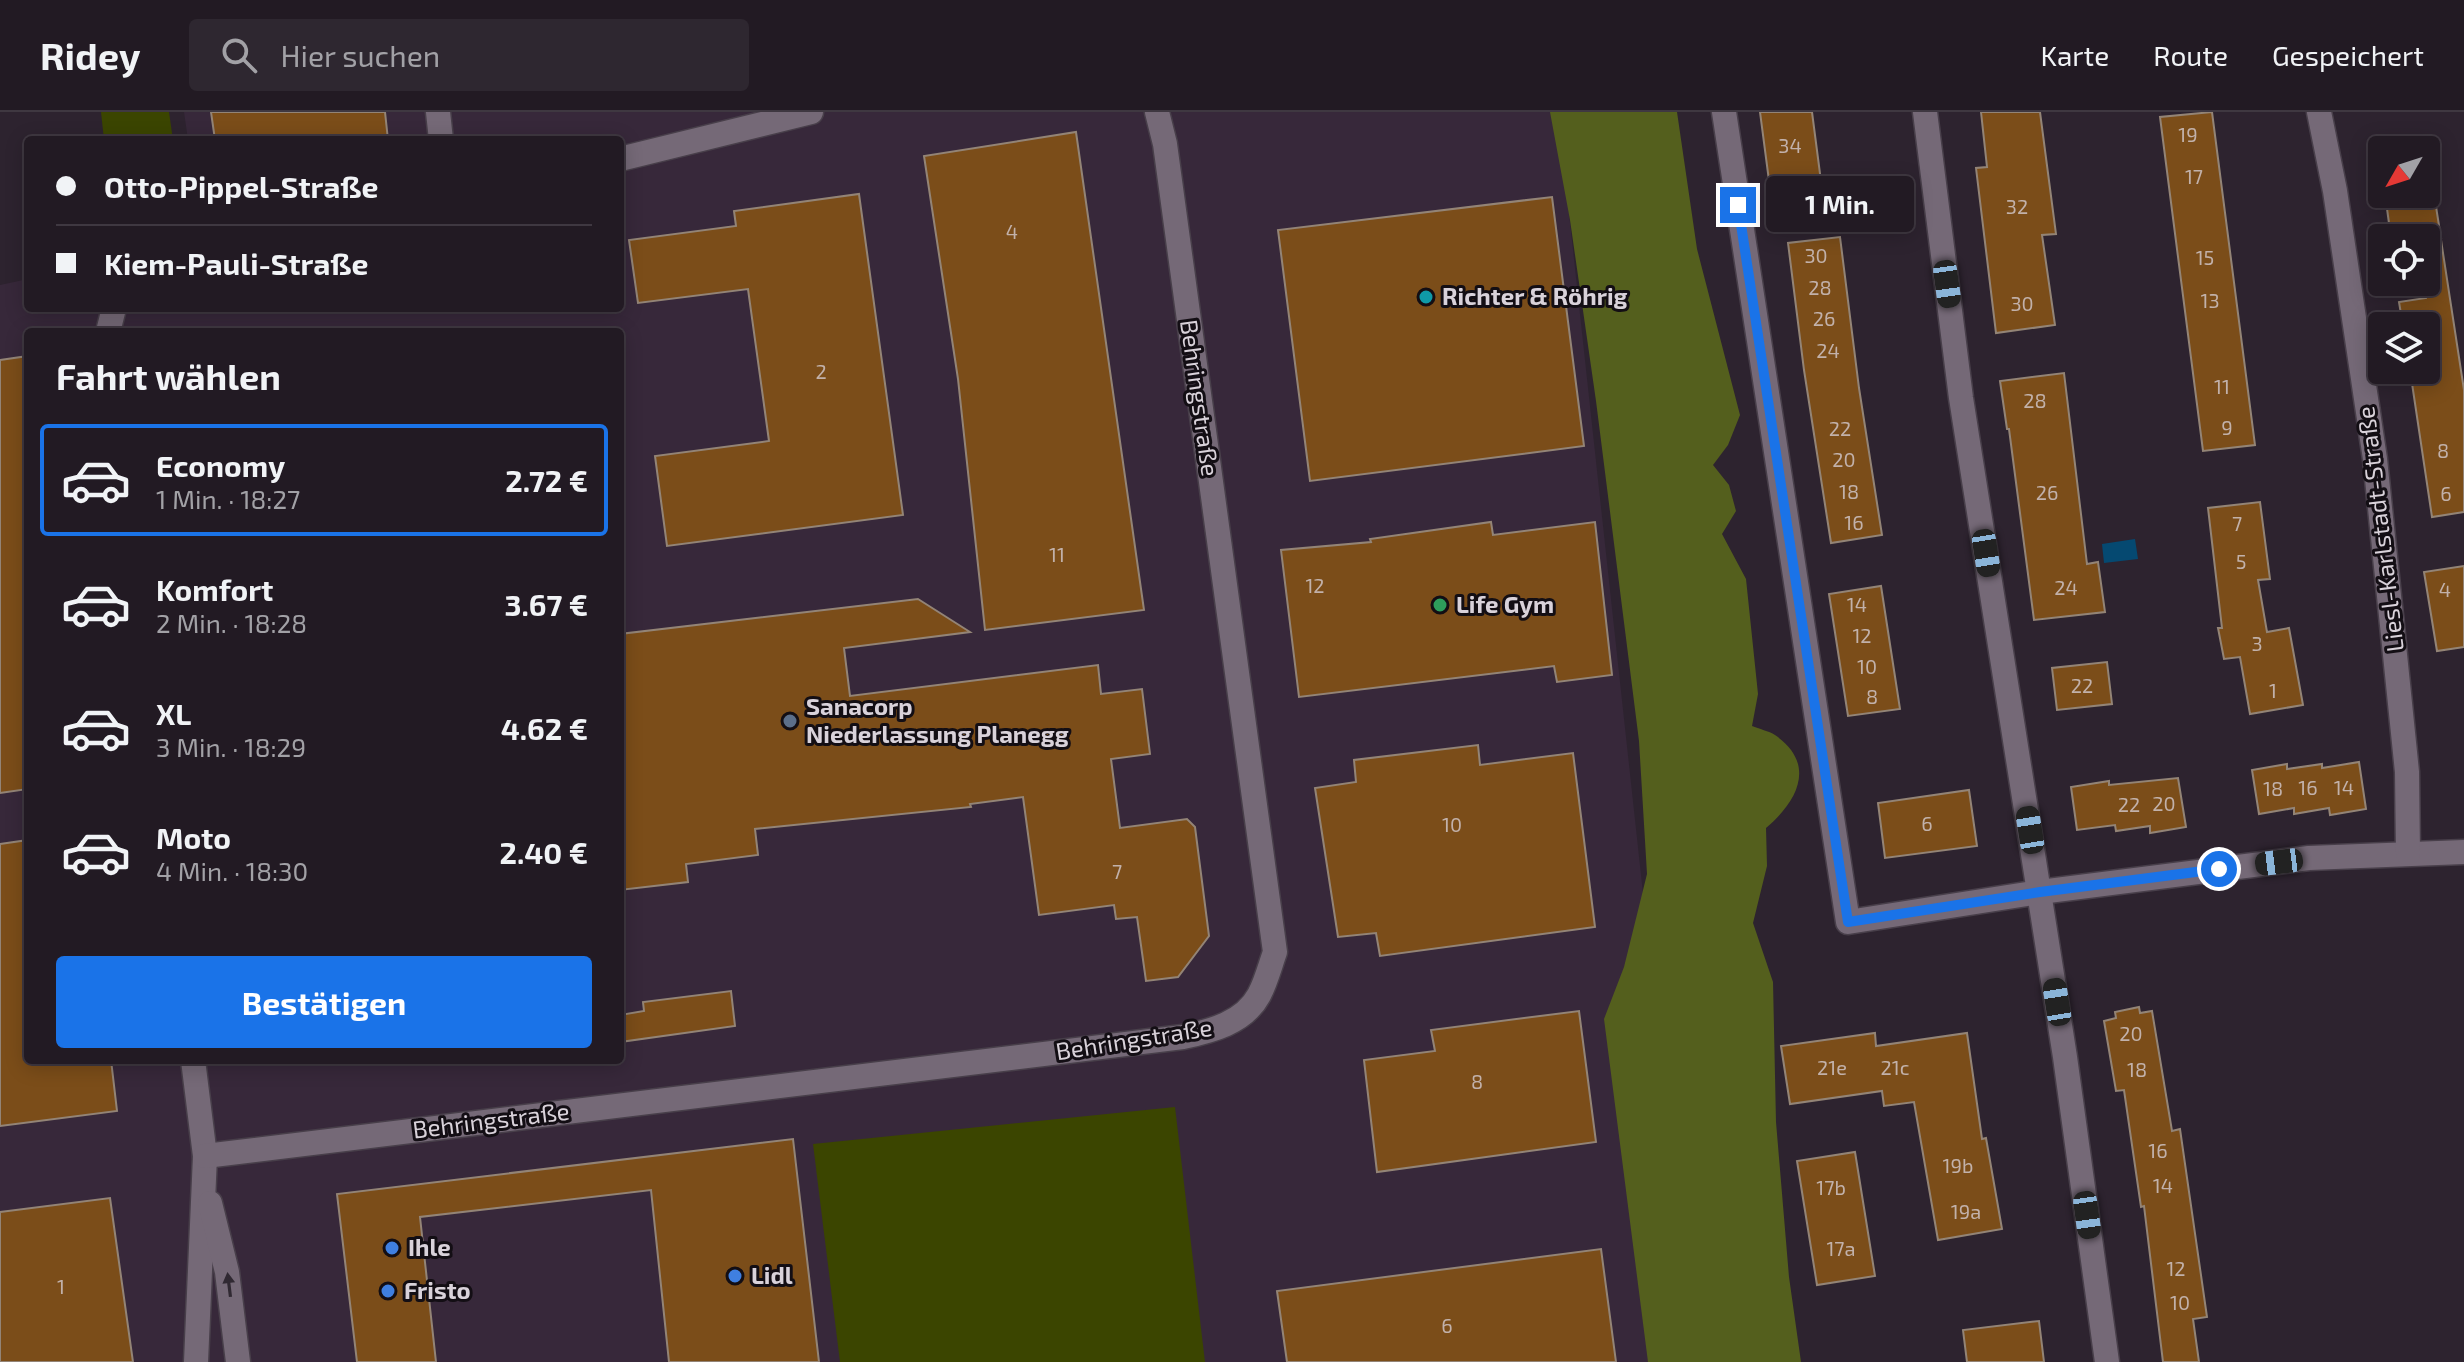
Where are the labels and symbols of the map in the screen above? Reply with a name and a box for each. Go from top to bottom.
house number: 19 [2178,122,2198,146]
house number: 34 [1778,133,1802,157]
north arrow [2368,136,2440,208]
house number: 17 [2185,164,2203,188]
callout: 1 Min. [1766,177,1914,233]
route end [1720,187,1756,223]
house number: 32 [2006,194,2028,218]
house number: 4 [1006,219,1018,243]
house number: 30 [1804,243,1828,267]
house number: 15 [2196,245,2214,269]
car [1932,259,1962,309]
house number: 28 [1808,275,1832,299]
place label: Richter & Röhrig [1442,281,1628,310]
marker: Richter & Röhrig [1417,288,1435,306]
house number: 13 [2200,288,2220,312]
house number: 30 [2010,291,2034,315]
house number: 26 [1813,306,1835,330]
street label: Behringstraße [1175,318,1226,478]
house number: 24 [1816,338,1840,362]
house number: 2 [815,359,827,383]
house number: 11 [2214,374,2230,398]
house number: 28 [2023,388,2047,412]
street label: Liesl-Karlstadt-Straße [2350,405,2409,654]
house number: 9 [2221,415,2233,439]
house number: 22 [1829,416,1851,440]
house number: 8 [2437,438,2449,462]
house number: 20 [1832,447,1856,471]
house number: 18 [1839,479,1859,503]
house number: 26 [2036,480,2058,504]
house number: 6 [2440,481,2452,505]
house number: 16 [1844,510,1864,534]
house number: 7 [2232,511,2242,535]
car [1970,527,2002,579]
house number: 11 [1049,542,1065,566]
house number: 5 [2236,549,2246,573]
house number: 12 [1305,573,1325,597]
house number: 24 [2054,575,2078,599]
house number: 4 [2439,577,2451,601]
place label: Life Gym [1456,589,1554,618]
house number: 14 [1847,592,1867,616]
marker: Life Gym [1431,596,1449,614]
house number: 12 [1852,623,1872,647]
house number: 3 [2251,631,2263,655]
house number: 10 [1857,654,1877,678]
house number: 22 [2071,673,2093,697]
house number: 1 [2269,678,2277,702]
house number: 8 [1866,684,1878,708]
place label: Sanacorp Niederlassung Planegg [806,691,1069,748]
marker: Sanacorp Niederlassung Planegg [781,712,799,730]
house number: 16 [2298,775,2318,799]
house number: 14 [2334,775,2354,799]
house number: 18 [2263,776,2283,800]
house number: 20 [2152,791,2176,815]
house number: 22 [2118,792,2140,816]
car [2014,804,2046,856]
house number: 6 [1921,811,1933,835]
house number: 10 [1442,812,1462,836]
car [2254,847,2304,877]
route start [2201,851,2237,887]
house number: 7 [1112,859,1122,883]
car [2041,976,2073,1028]
street label: Behringstraße [1054,1012,1214,1065]
house number: 20 [2119,1021,2143,1045]
house number: 21e [1817,1055,1847,1079]
house number: 21c [1881,1055,1910,1079]
house number: 18 [2127,1057,2147,1081]
house number: 8 [1471,1069,1483,1093]
street label: Behringstraße [411,1096,571,1144]
house number: 16 [2148,1138,2168,1162]
house number: 19b [1943,1153,1973,1177]
house number: 14 [2153,1173,2173,1197]
house number: 17b [1816,1175,1846,1199]
car [2072,1190,2102,1240]
house number: 19a [1951,1199,1981,1223]
place label: Ihle [408,1232,451,1261]
house number: 17a [1826,1236,1856,1260]
marker: Ihle [383,1239,401,1257]
house number: 12 [2166,1256,2186,1280]
place label: Lidl [751,1260,793,1289]
marker: Lidl [726,1267,744,1285]
one-way arrow [222,1272,235,1297]
house number: 1 [57,1274,65,1298]
place label: Fristo [404,1275,471,1304]
marker: Fristo [379,1282,397,1300]
house number: 10 [2170,1290,2190,1314]
house number: 6 [1441,1313,1453,1337]

